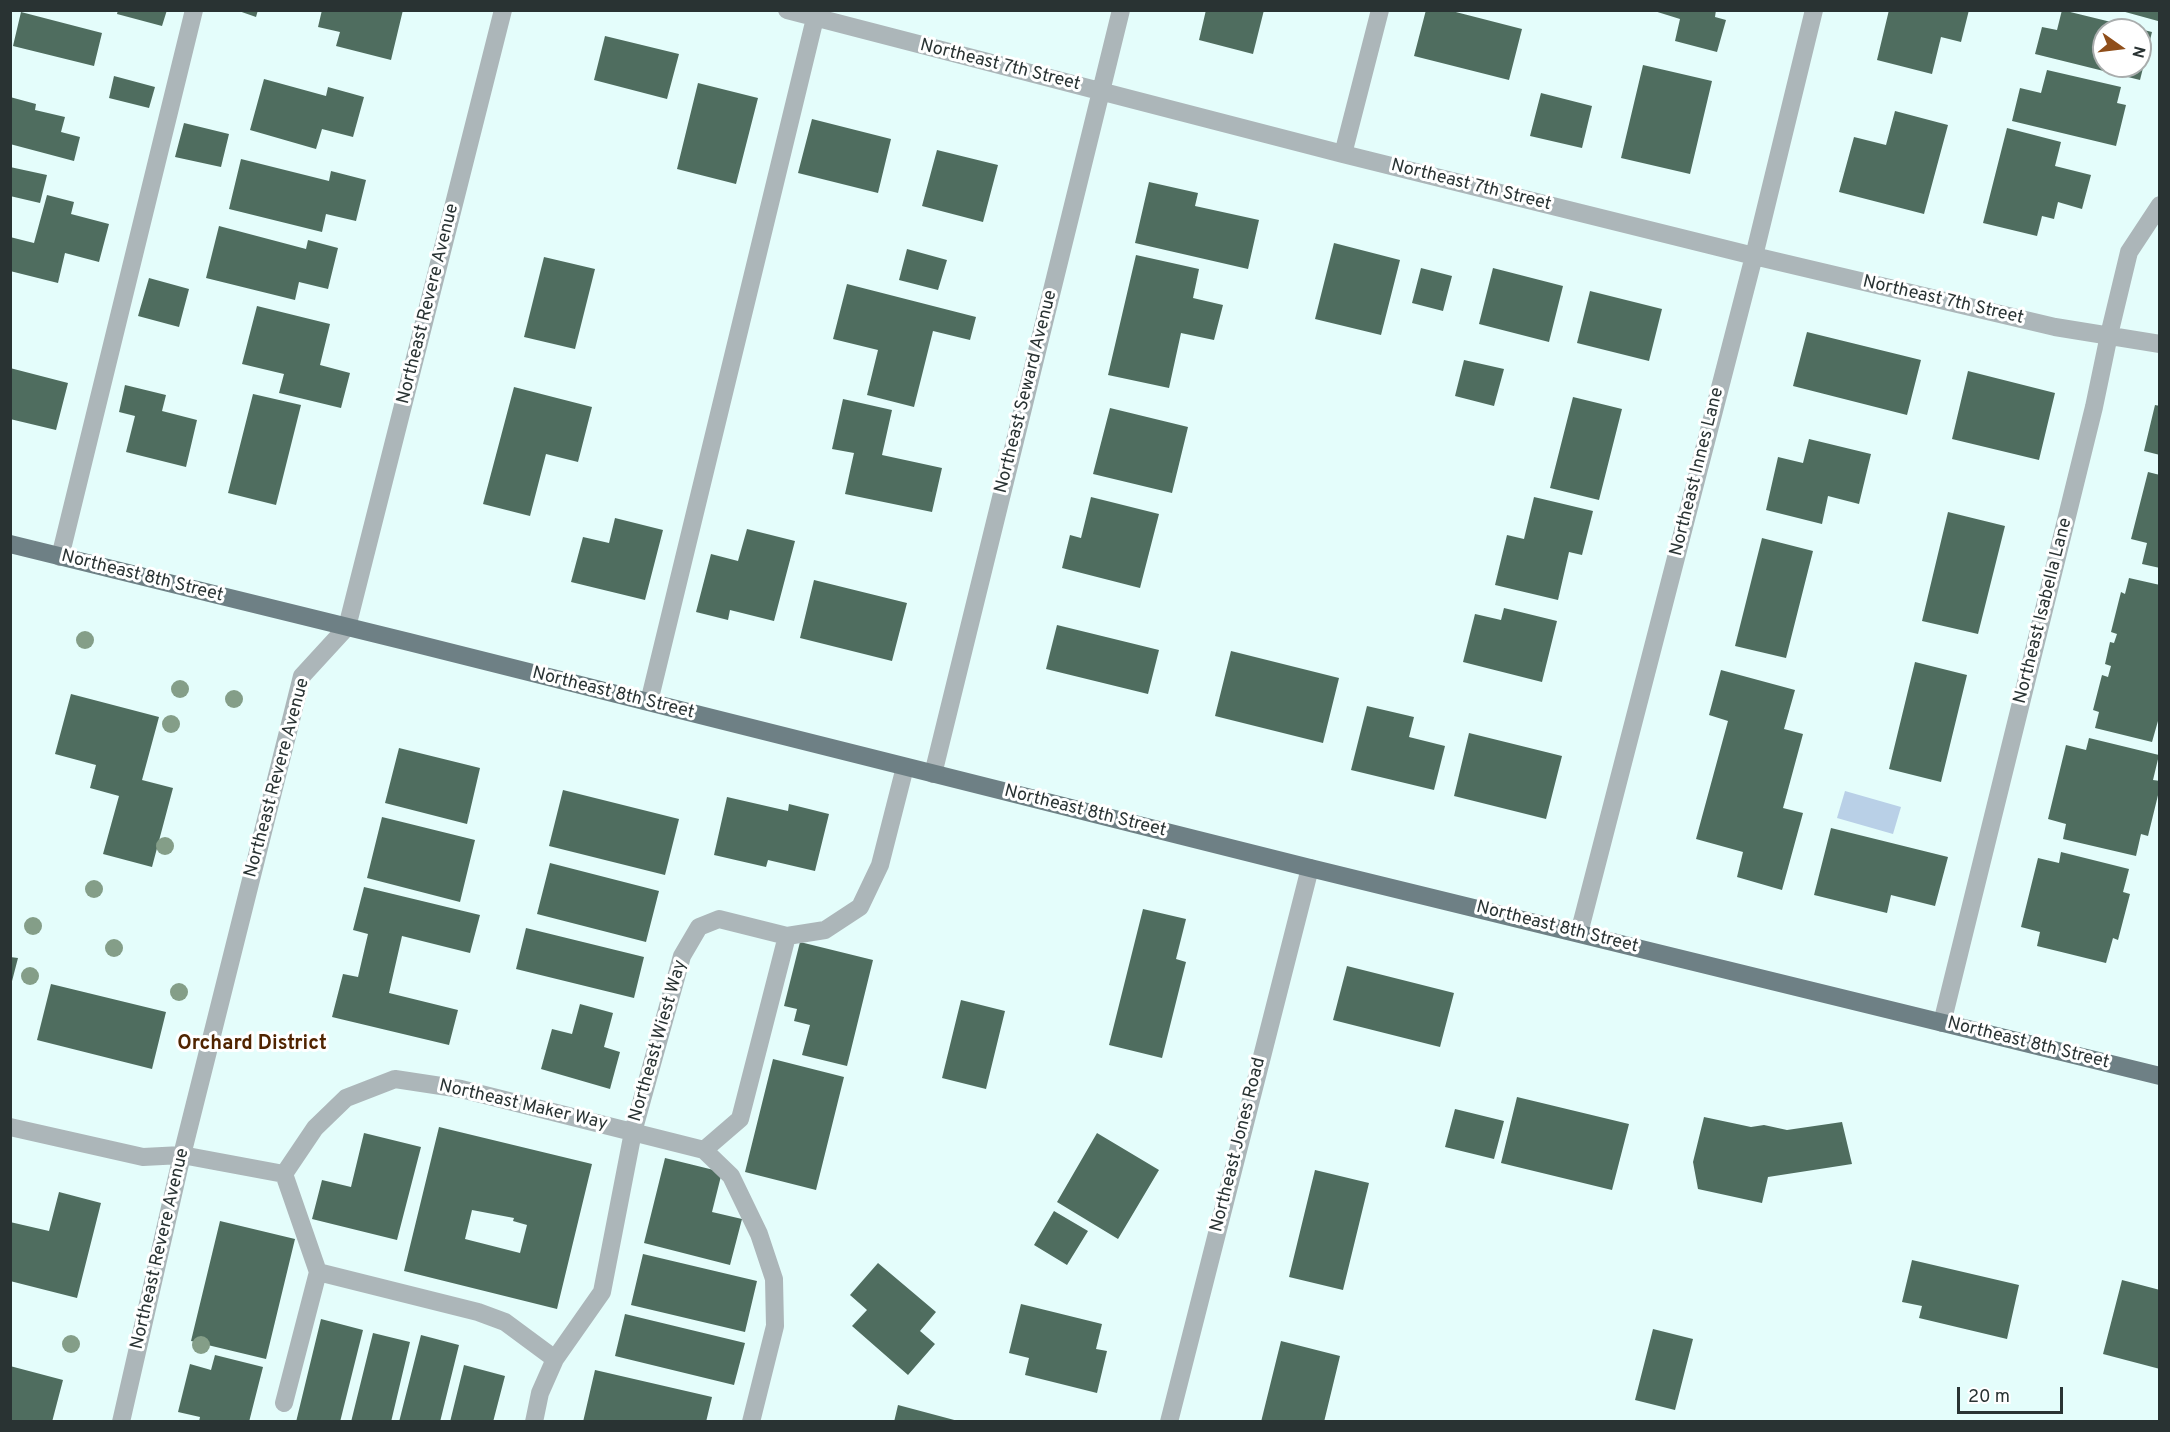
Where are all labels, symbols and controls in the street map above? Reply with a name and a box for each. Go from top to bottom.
north arrow [2092,18,2152,78]
street label: Northeast 7th Street [918,36,1082,96]
text: N [2126,44,2149,60]
street label: Northeast 7th Street [1389,156,1553,216]
street label: Northeast Revere Avenue [394,202,464,406]
street label: Northeast 7th Street [1860,272,2026,330]
street label: Northeast Seward Avenue [991,288,1063,496]
street label: Northeast Innes Lane [1667,385,1729,559]
street label: Northeast Isabella Lane [2010,516,2078,706]
street label: Northeast 8th Street [59,546,225,608]
street label: Northeast 8th Street [530,663,696,725]
street label: Northeast Revere Avenue [241,676,315,880]
street label: Northeast 8th Street [1002,781,1168,843]
street label: Northeast 8th Street [1474,897,1640,959]
street label: Northeast Wiest Way [626,958,692,1124]
street label: Northeast 8th Street [1945,1013,2111,1075]
district label: Orchard District [177,1033,327,1057]
street label: Northeast Jones Road [1207,1055,1271,1235]
street label: Northeast Maker Way [437,1076,609,1136]
street label: Northeast Revere Avenue [127,1146,195,1352]
scale bar [1960,1375,2066,1413]
text: 20 m [1968,1386,2010,1409]

